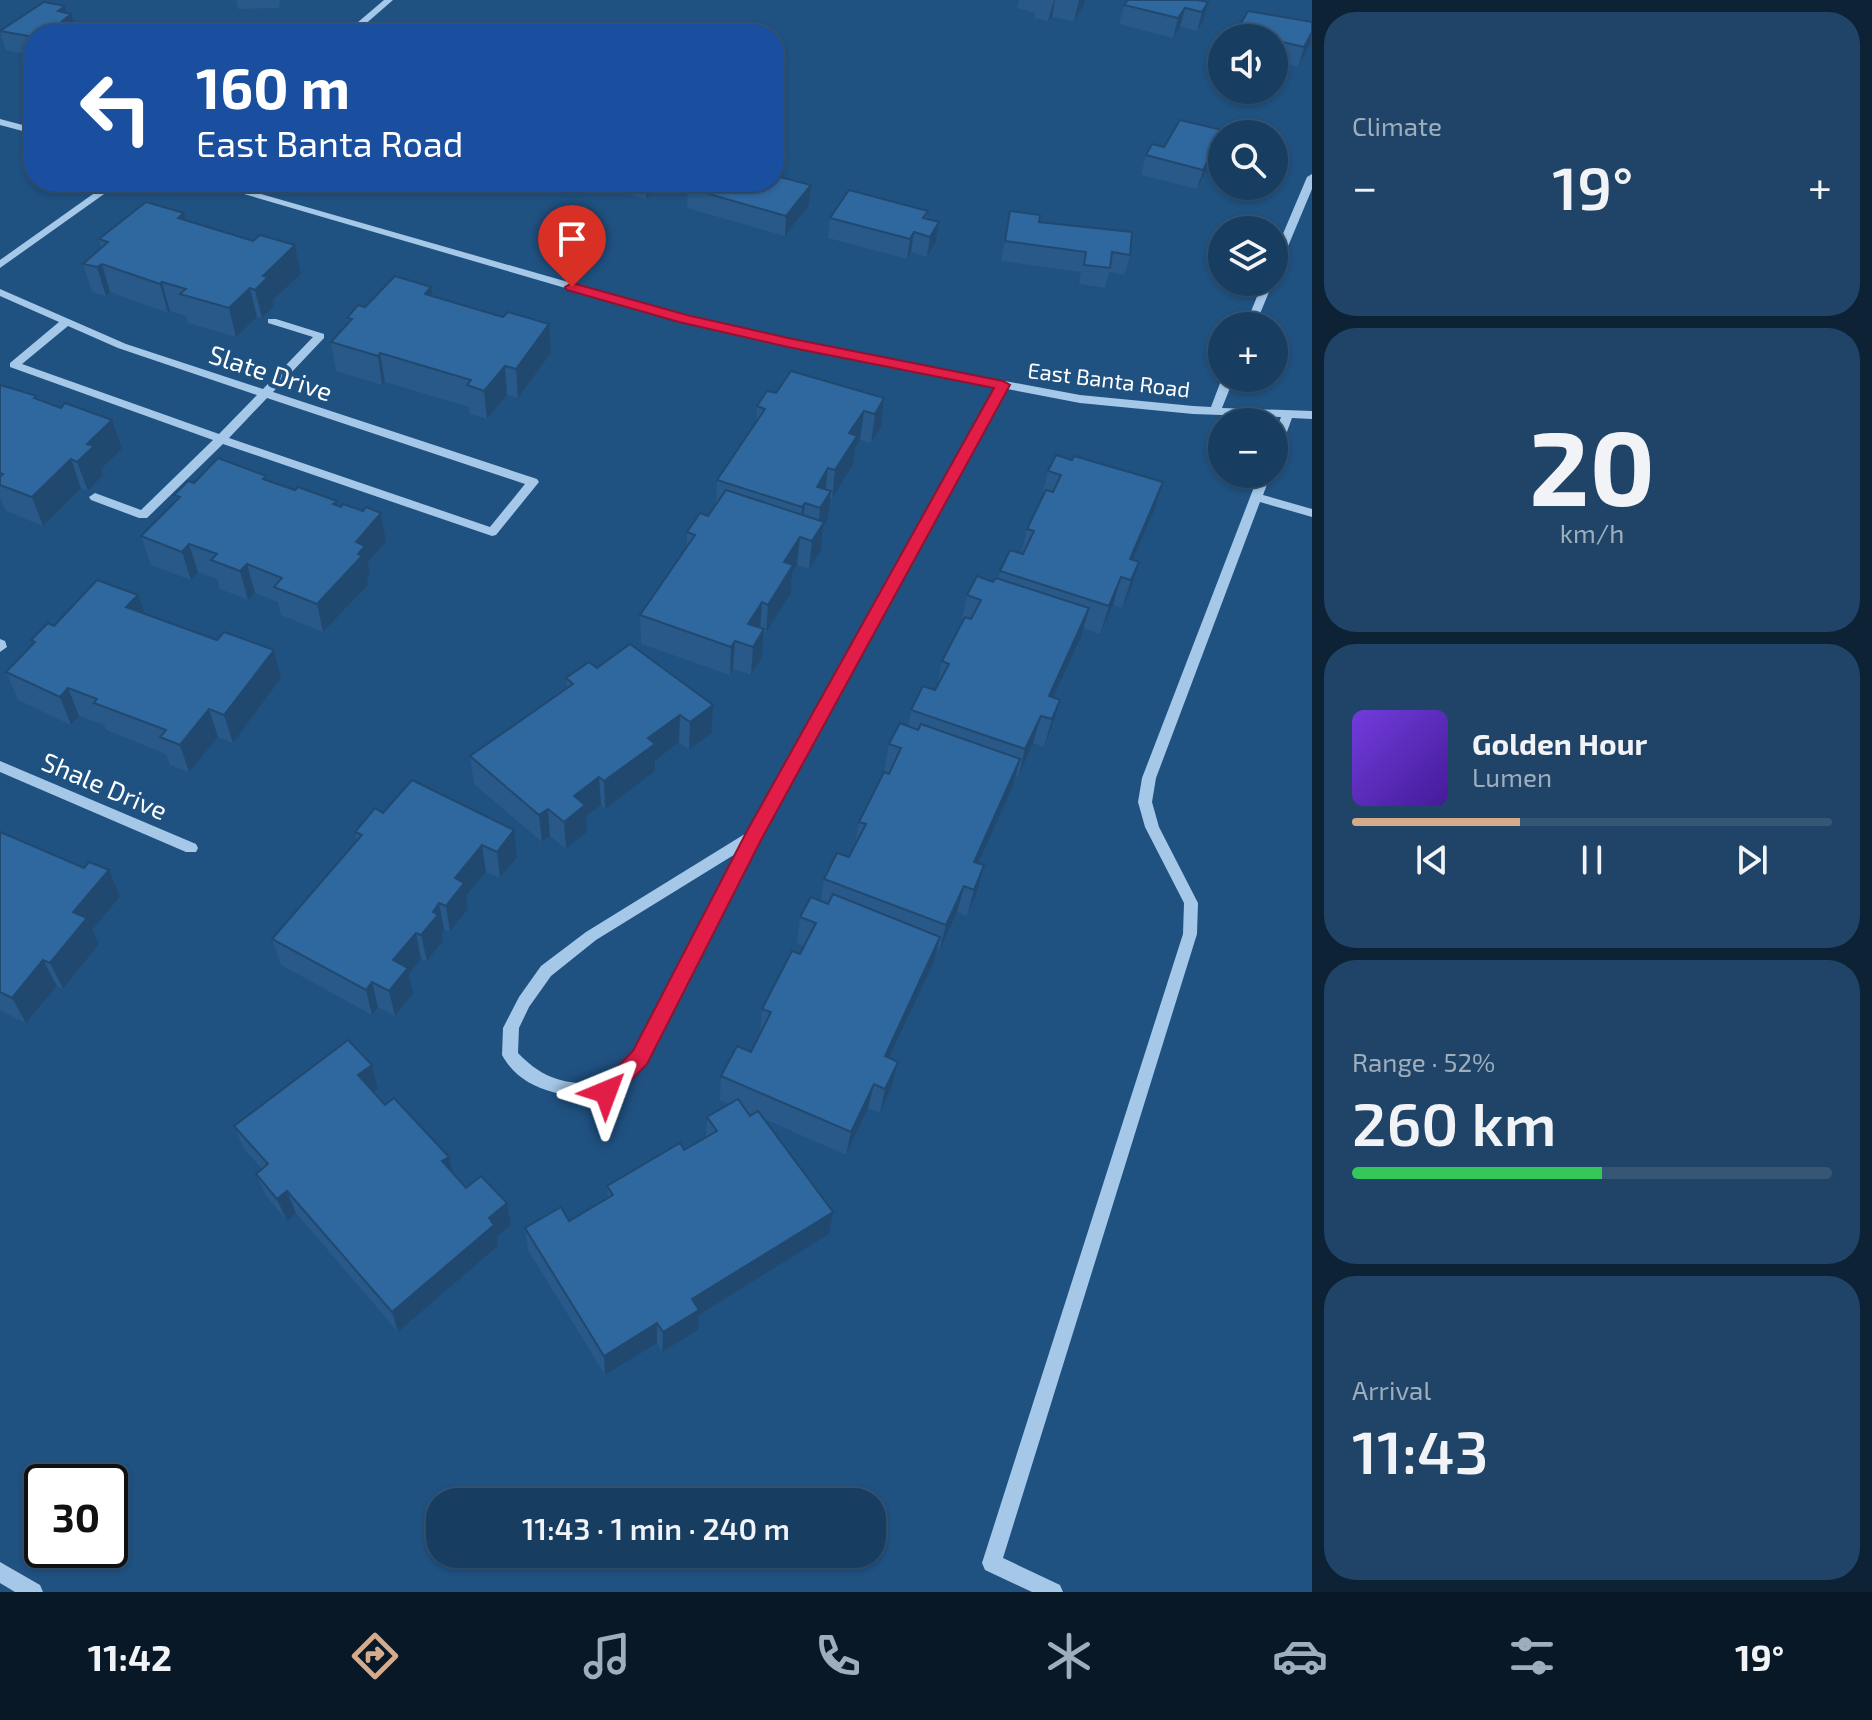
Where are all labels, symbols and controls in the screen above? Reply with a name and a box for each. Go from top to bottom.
map controls [1208,24,1288,488]
button: sound [1208,24,1288,104]
text: 160 m [196,53,350,120]
icon: left [64,56,168,160]
text: Climate [1352,110,1442,141]
button: search [1208,120,1288,200]
text: East Banta Road [196,121,463,164]
text: 19° [1552,150,1633,222]
text: − [1352,159,1378,212]
text: + [1808,159,1832,212]
pin [538,205,606,287]
button: layers [1208,216,1288,296]
icon: arrive [550,217,594,261]
button: + [1208,312,1288,392]
street label: Slate Drive [205,337,337,407]
street label: East Banta Road [1026,356,1192,402]
text: 20 [1529,402,1655,527]
button: − [1208,408,1288,488]
text: km/h [1560,517,1624,548]
text: Golden Hour [1472,725,1647,761]
street label: Shale Drive [38,745,172,825]
text: Lumen [1472,761,1552,792]
icon: previous [1410,838,1454,882]
icon: pause [1570,838,1614,882]
icon: next [1730,838,1774,882]
text: Range · 52% [1352,1046,1495,1077]
position arrow [564,1050,648,1134]
text: 260 km [1352,1086,1557,1158]
text: Arrival [1352,1374,1431,1405]
text: 11:43 [1352,1414,1488,1486]
speed limit sign: 30 [24,1464,128,1568]
text: 11:43 · 1 min · 240 m [522,1510,790,1546]
icon: directions [347,1628,403,1684]
icon: music [579,1628,635,1684]
icon: phone [810,1628,866,1684]
icon: climate [1041,1628,1097,1684]
icon: car [1272,1628,1328,1684]
icon: filters [1504,1628,1560,1684]
text: 11:42 [88,1635,172,1678]
text: 19° [1735,1635,1784,1678]

